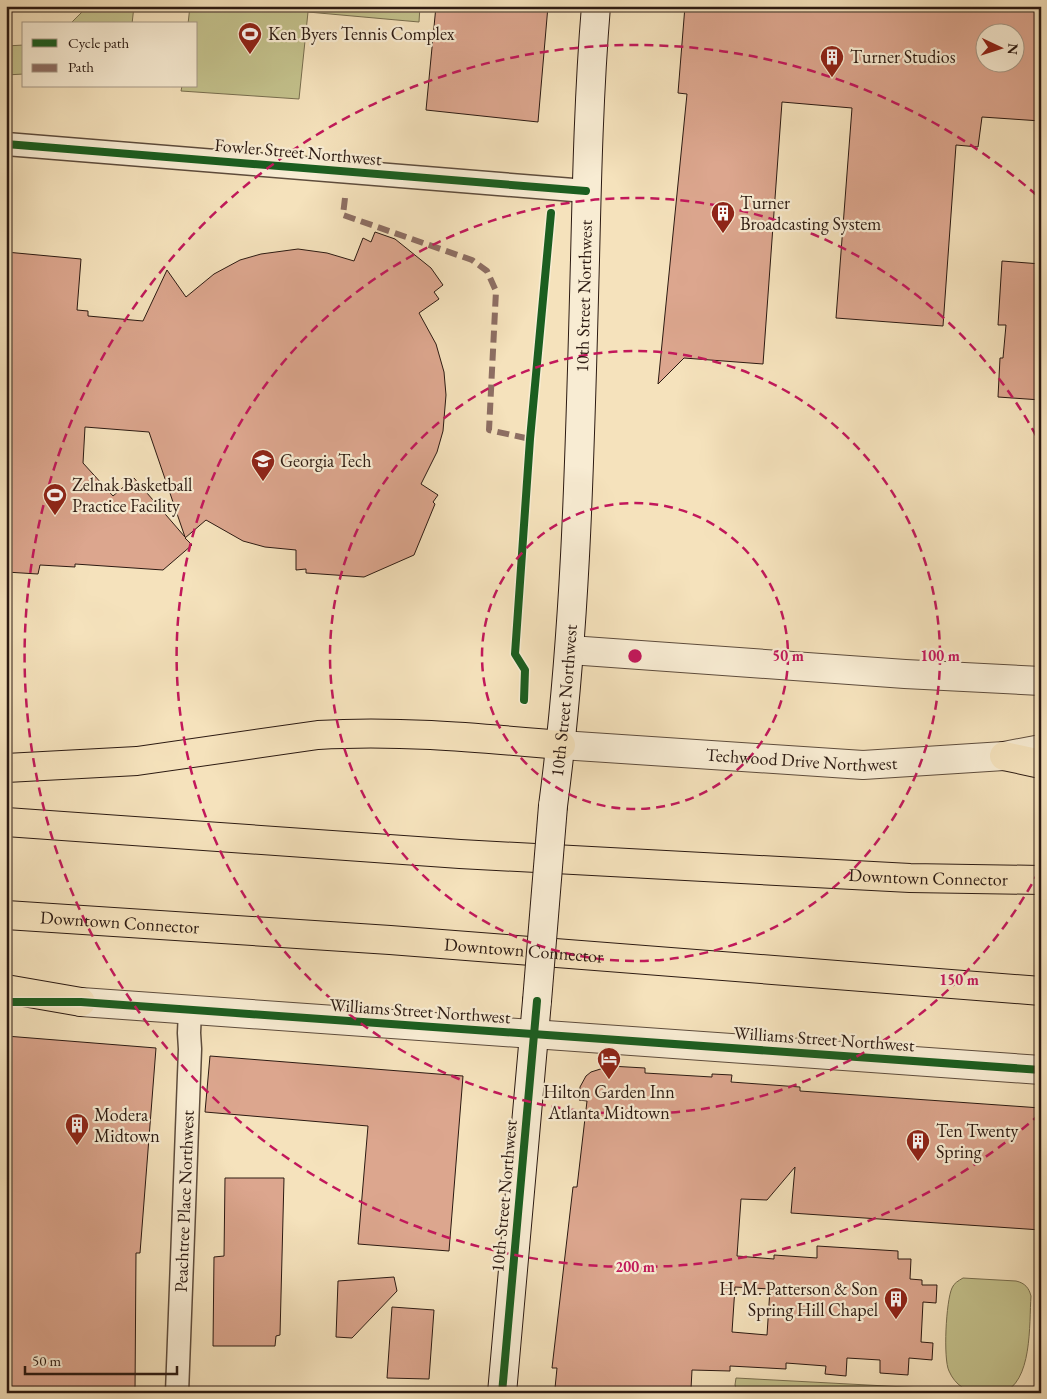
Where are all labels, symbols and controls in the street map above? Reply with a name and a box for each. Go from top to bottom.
sports icon: Ken Byers Tennis Complex [237,21,263,55]
legend [22,22,198,88]
place label: Ken Byers Tennis Complex [268,22,455,45]
north arrow [974,22,1024,72]
text: Cycle path [68,33,130,52]
text: N [1004,43,1022,56]
building icon: Turner Studios [819,44,845,78]
place label: Turner Studios [850,45,956,68]
text: Path [68,57,94,76]
street label: Fowler Street Northwest [213,133,383,170]
place label: Turner Broadcasting System [740,191,881,235]
building icon: Turner Broadcasting System [710,200,736,234]
street label: 10th Street Northwest [570,219,597,373]
school or university icon: Georgia Tech [250,448,276,482]
place label: Georgia Tech [280,449,372,472]
place label: Zelnak Basketball Practice Facility [72,473,192,517]
sports icon: Zelnak Basketball Practice Facility [42,482,68,516]
street label: 10th Street Northwest [545,623,582,778]
text: 50 m [772,646,804,665]
text: 100 m [920,646,960,665]
centre of rings [626,647,644,665]
street label: Techwood Drive Northwest [705,743,898,776]
street label: Downtown Connector [848,863,1008,890]
street label: Downtown Connector [40,905,200,939]
street label: Downtown Connector [443,932,604,968]
text: 150 m [939,970,979,989]
street label: Williams Street Northwest [329,993,512,1028]
street label: Williams Street Northwest [733,1021,916,1056]
hotel icon: Hilton Garden Inn Atlanta Midtown [596,1046,622,1080]
place label: Hilton Garden Inn Atlanta Midtown [543,1080,675,1124]
place label: Modera Midtown [94,1103,160,1147]
street label: Peachtree Place Northwest [169,1109,199,1293]
building icon: Modera Midtown [64,1112,90,1146]
street label: 10th Street Northwest [485,1118,522,1273]
place label: Ten Twenty Spring [936,1119,1019,1163]
building icon: Ten Twenty Spring [905,1128,931,1162]
text: 200 m [615,1257,655,1276]
place label: H. M. Patterson & Son Spring Hill Chapel [719,1277,878,1321]
building icon: H. M. Patterson & Son Spring Hill Chapel [883,1286,909,1320]
scale bar [25,1344,178,1376]
text: 50 m [32,1351,61,1370]

